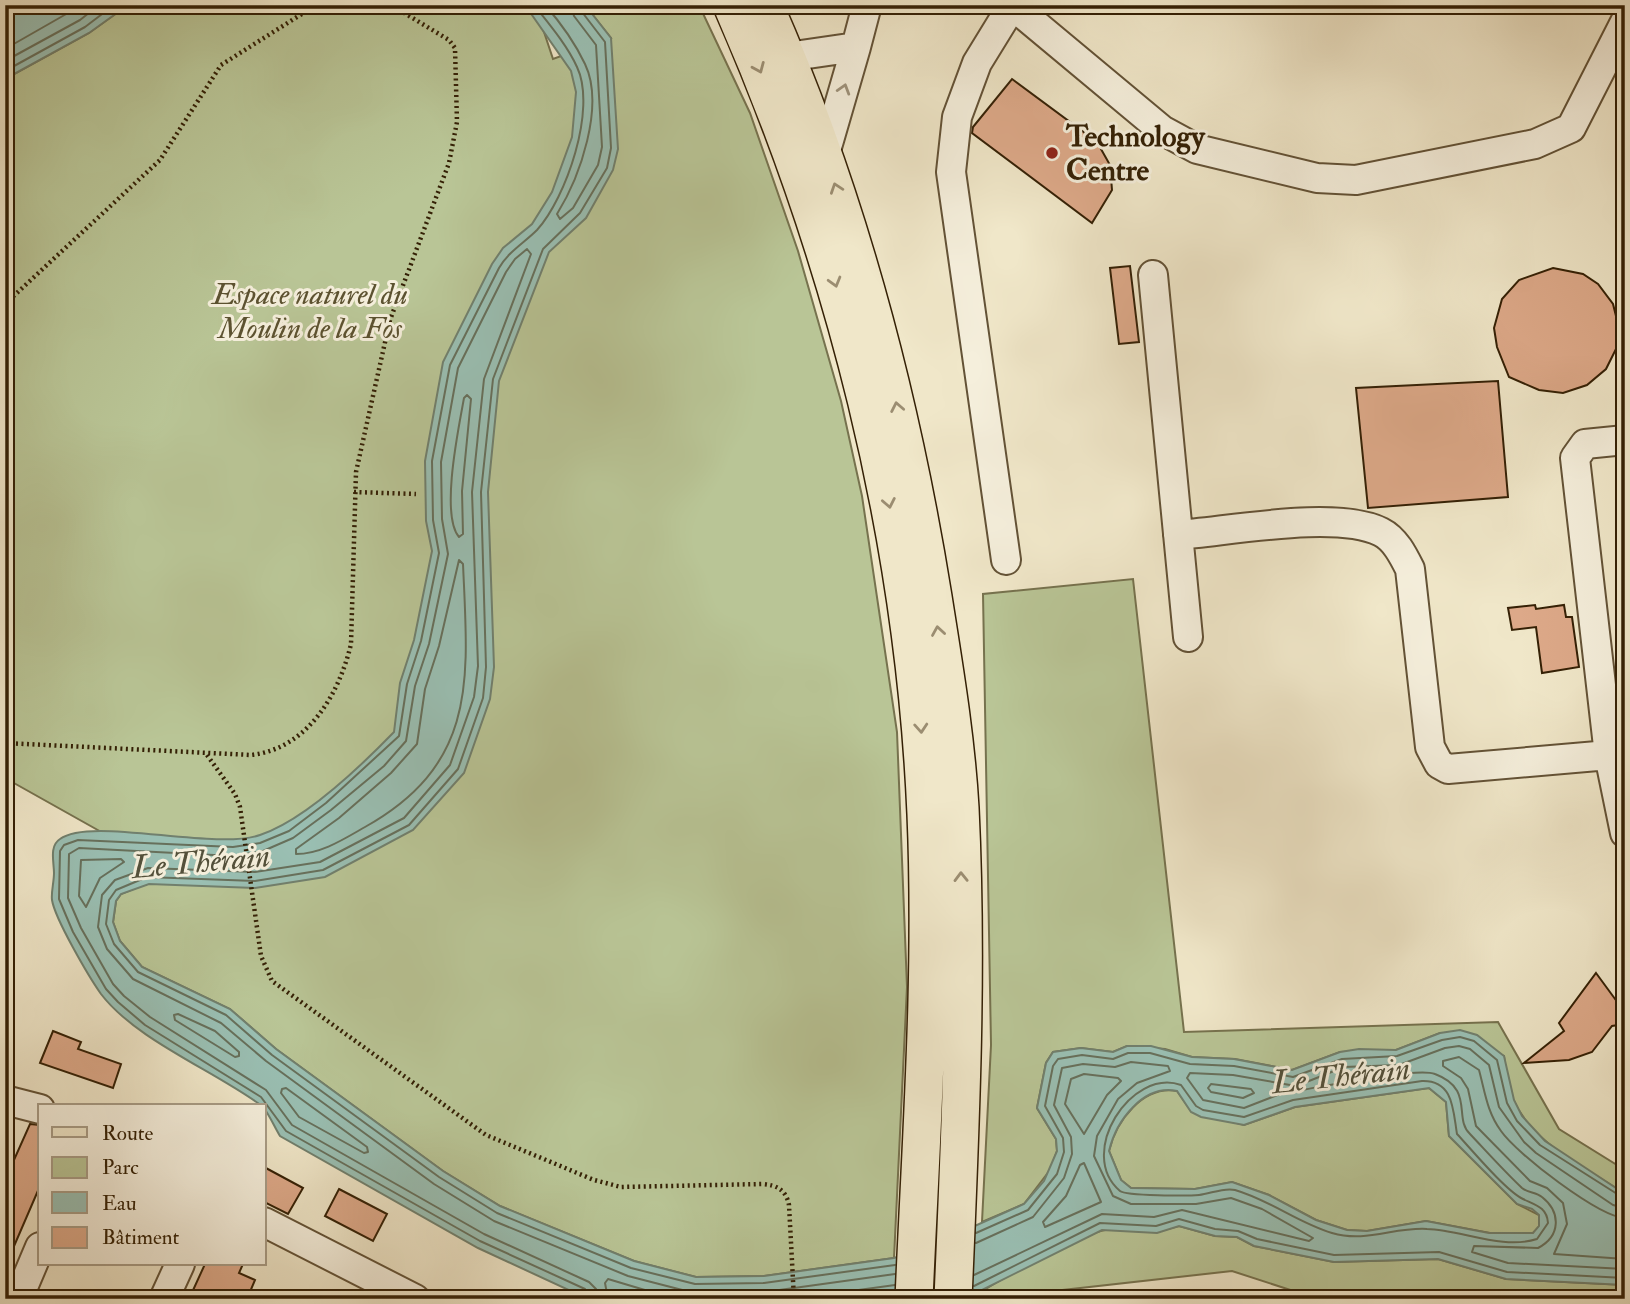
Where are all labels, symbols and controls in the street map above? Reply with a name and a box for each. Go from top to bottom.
one-way arrow [751,61,765,73]
one-way arrow [836,83,851,95]
place label: Technology Centre [1065,118,1207,189]
marker: Technology Centre [1044,145,1060,161]
one-way arrow [830,182,844,195]
park label: Espace naturel du Moulin de la Fos [210,276,408,347]
one-way arrow [827,276,842,288]
one-way arrow [890,401,905,413]
one-way arrow [880,497,895,509]
one-way arrow [931,625,946,637]
one-way arrow [913,723,928,734]
water label: Le Thérain [128,836,272,888]
one-way arrow [953,871,969,882]
water label: Le Thérain [1268,1049,1412,1103]
legend [38,1104,266,1266]
text: Route [102,1120,154,1147]
text: Parc [102,1154,139,1181]
text: Eau [102,1190,137,1217]
text: Bâtiment [102,1224,179,1251]

